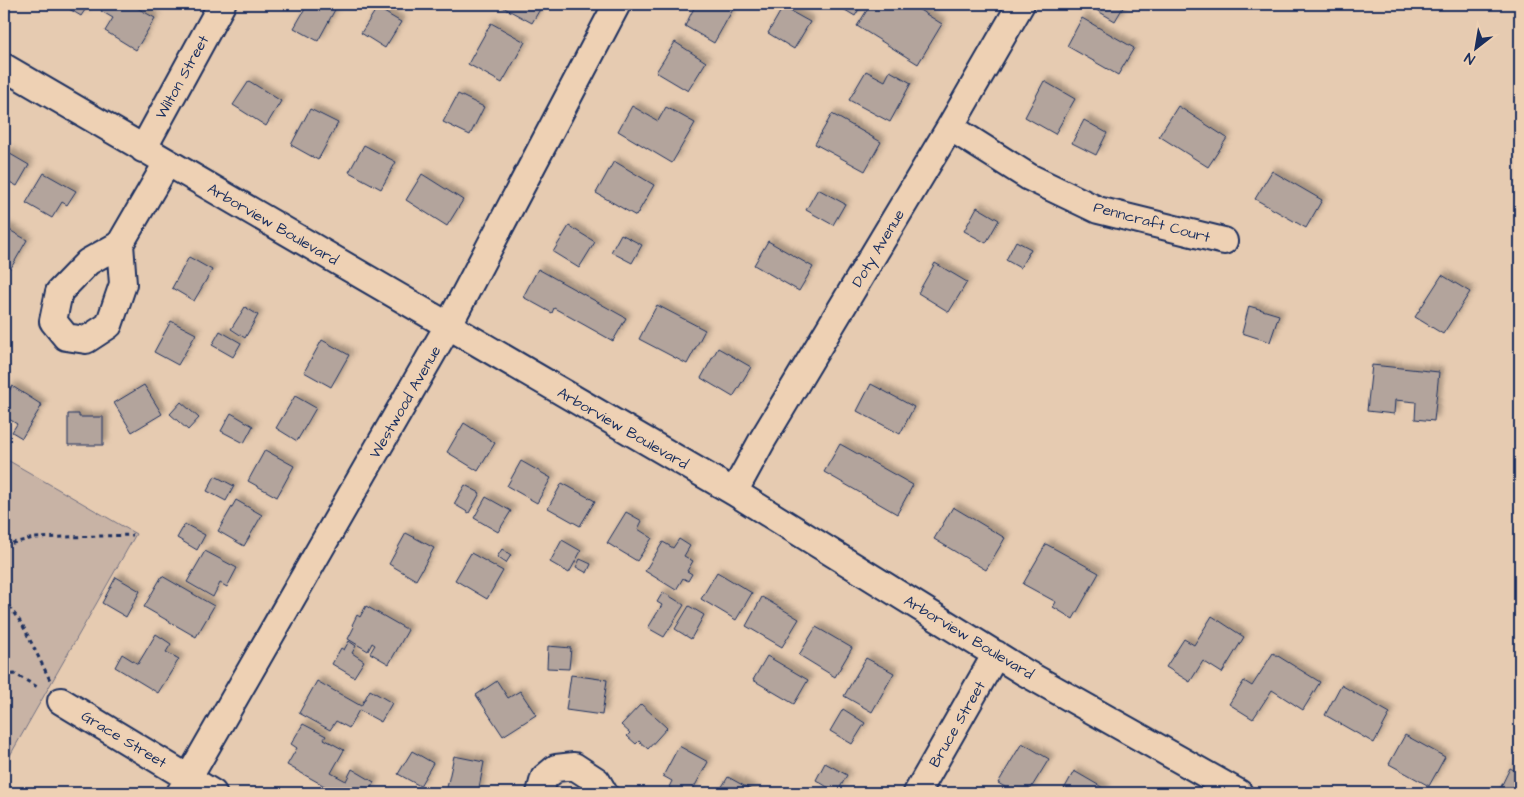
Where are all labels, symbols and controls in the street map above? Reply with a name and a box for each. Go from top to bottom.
north arrow [1452,22,1502,72]
street label: Wilton Street [151,31,214,123]
text: N [1461,47,1479,69]
street label: Arborview Boulevard [203,178,342,271]
street label: Penncraft Court [1091,197,1213,248]
street label: Doty Avenue [847,205,911,292]
street label: Westwood Avenue [365,342,446,463]
street label: Arborview Boulevard [553,382,692,475]
street label: Arborview Boulevard [900,590,1038,685]
street label: Bruce Street [924,677,991,771]
street label: Grace Street [77,706,170,773]

